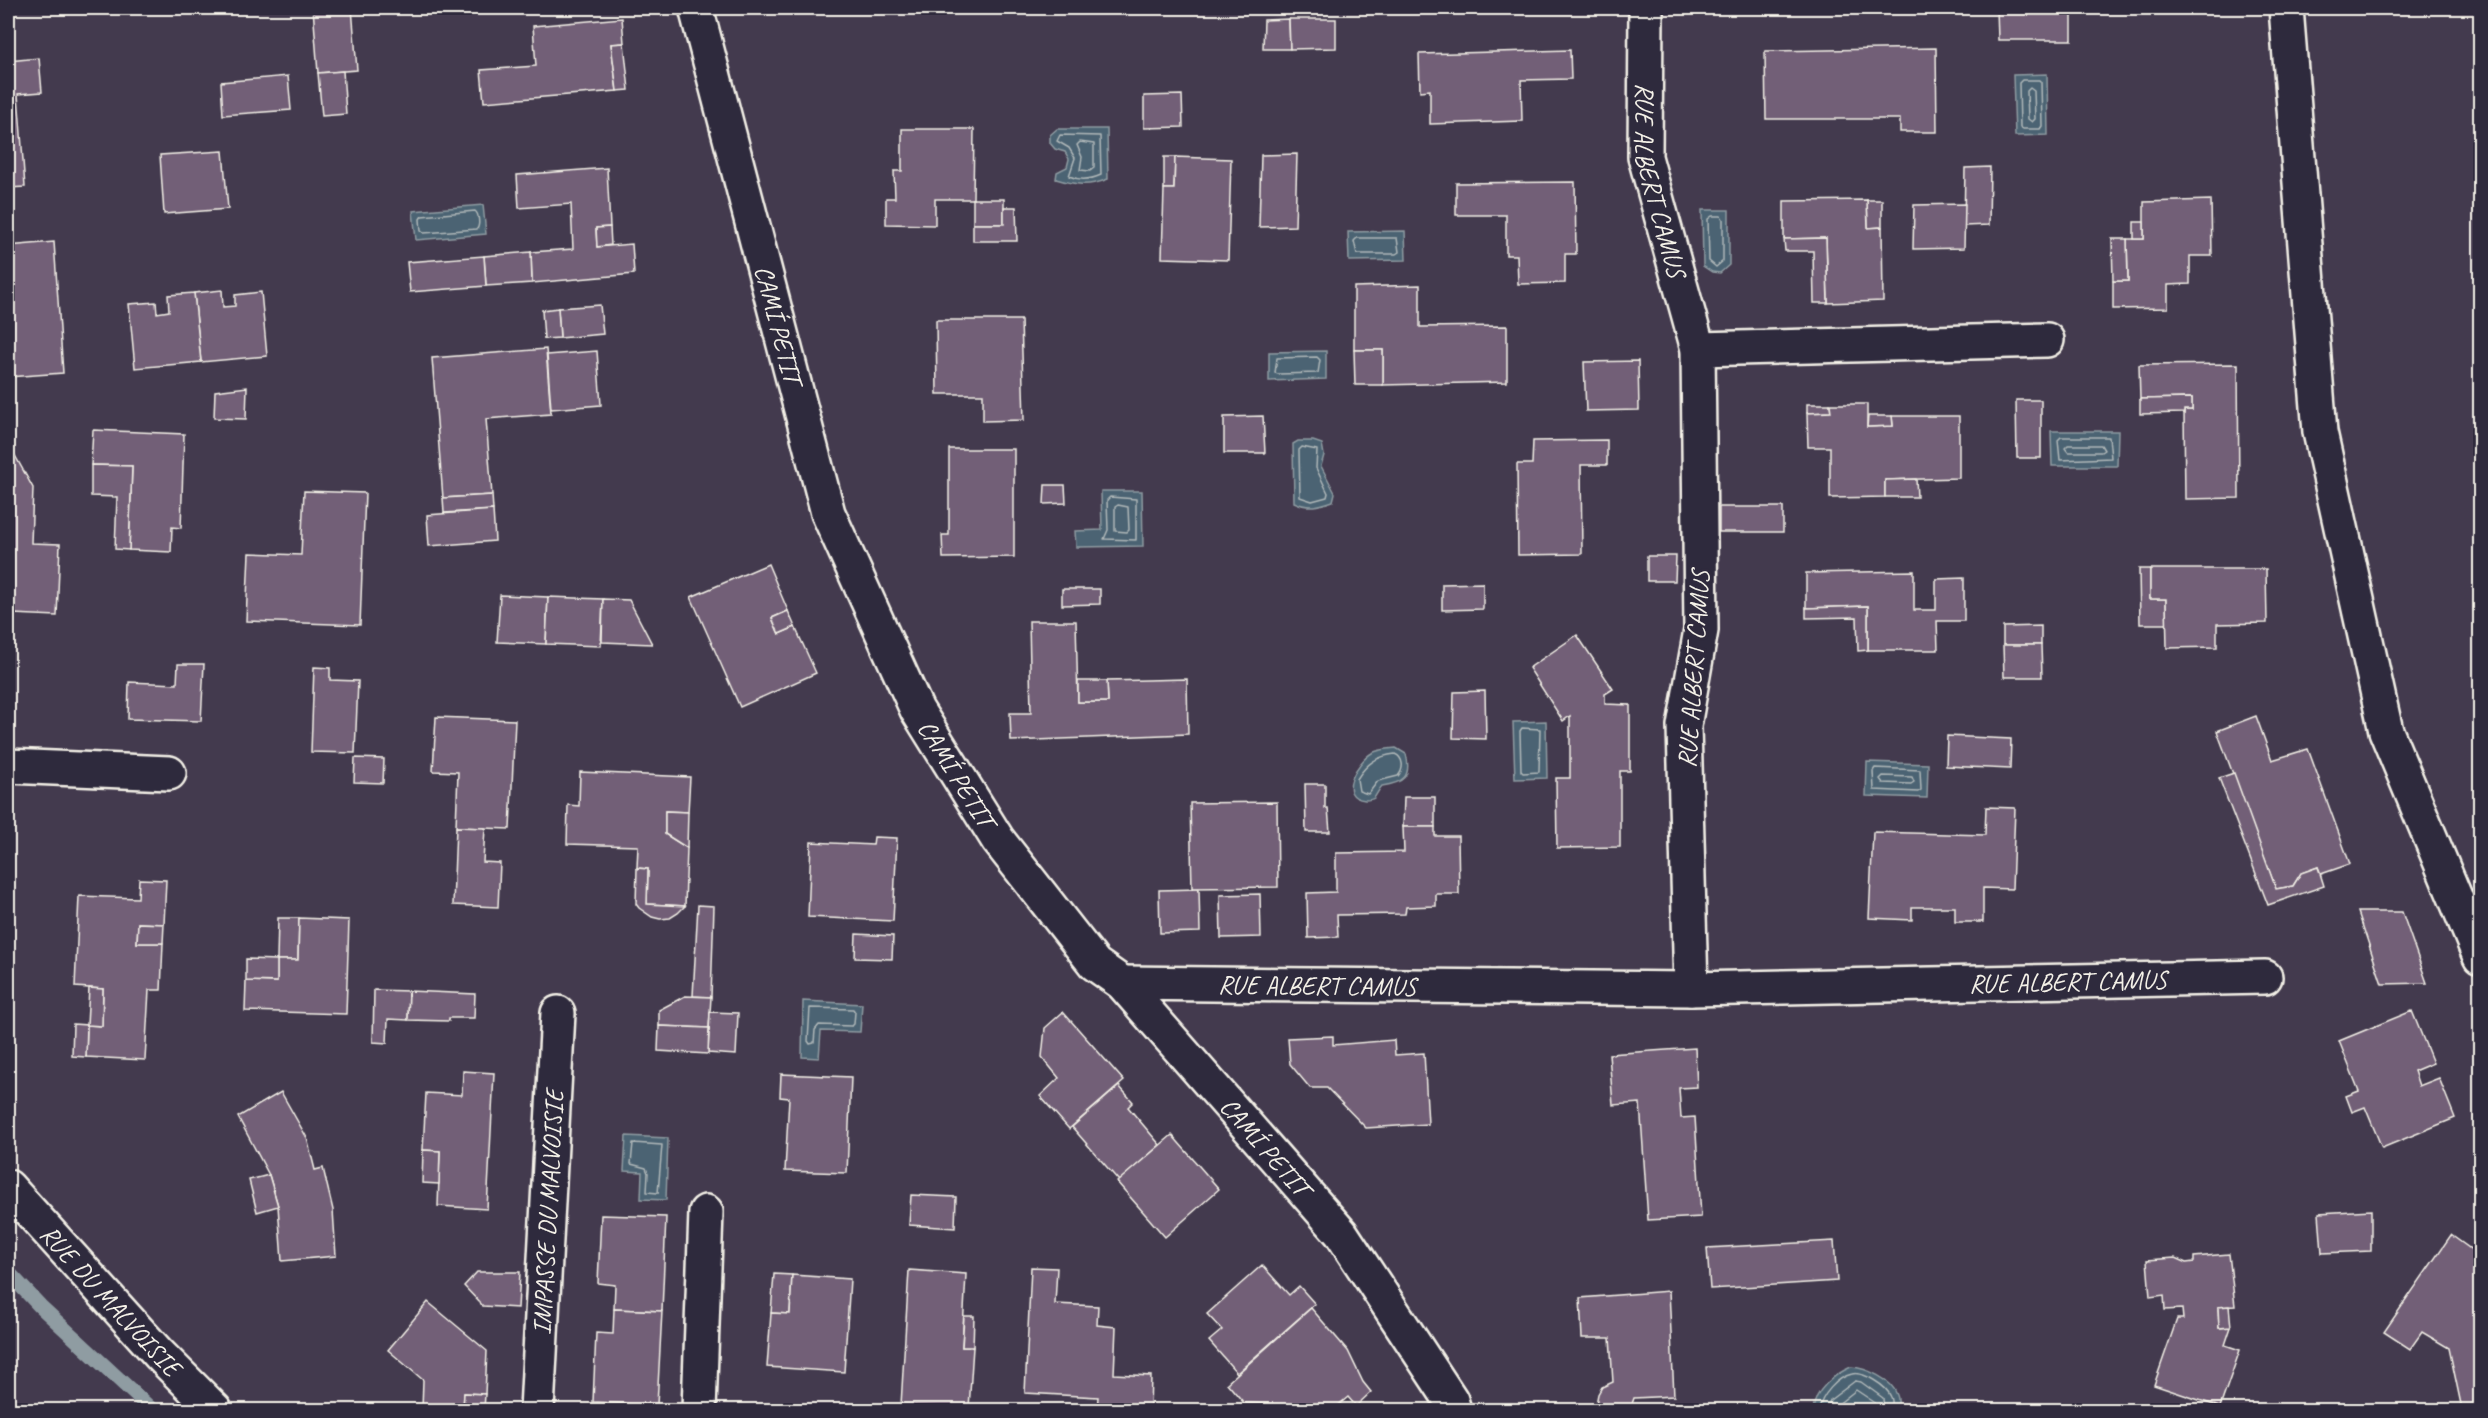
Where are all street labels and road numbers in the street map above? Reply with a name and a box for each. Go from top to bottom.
street label: RUE ALBERT CAMUS [1627,83,1694,284]
street label: CAMÍ PETIT [747,262,811,394]
street label: RUE ALBERT CAMUS [1670,566,1717,769]
street label: CAMÍ PETIT [910,714,1006,840]
street label: RUE ALBERT CAMUS [1969,963,2171,1000]
street label: RUE ALBERT CAMUS [1218,968,1419,1003]
street label: IMPASSE DU MALVOISIE [525,1085,571,1336]
street label: CAMÍ PETIT [1213,1091,1322,1208]
street label: RUE DU MALVOISIE [33,1218,190,1386]

